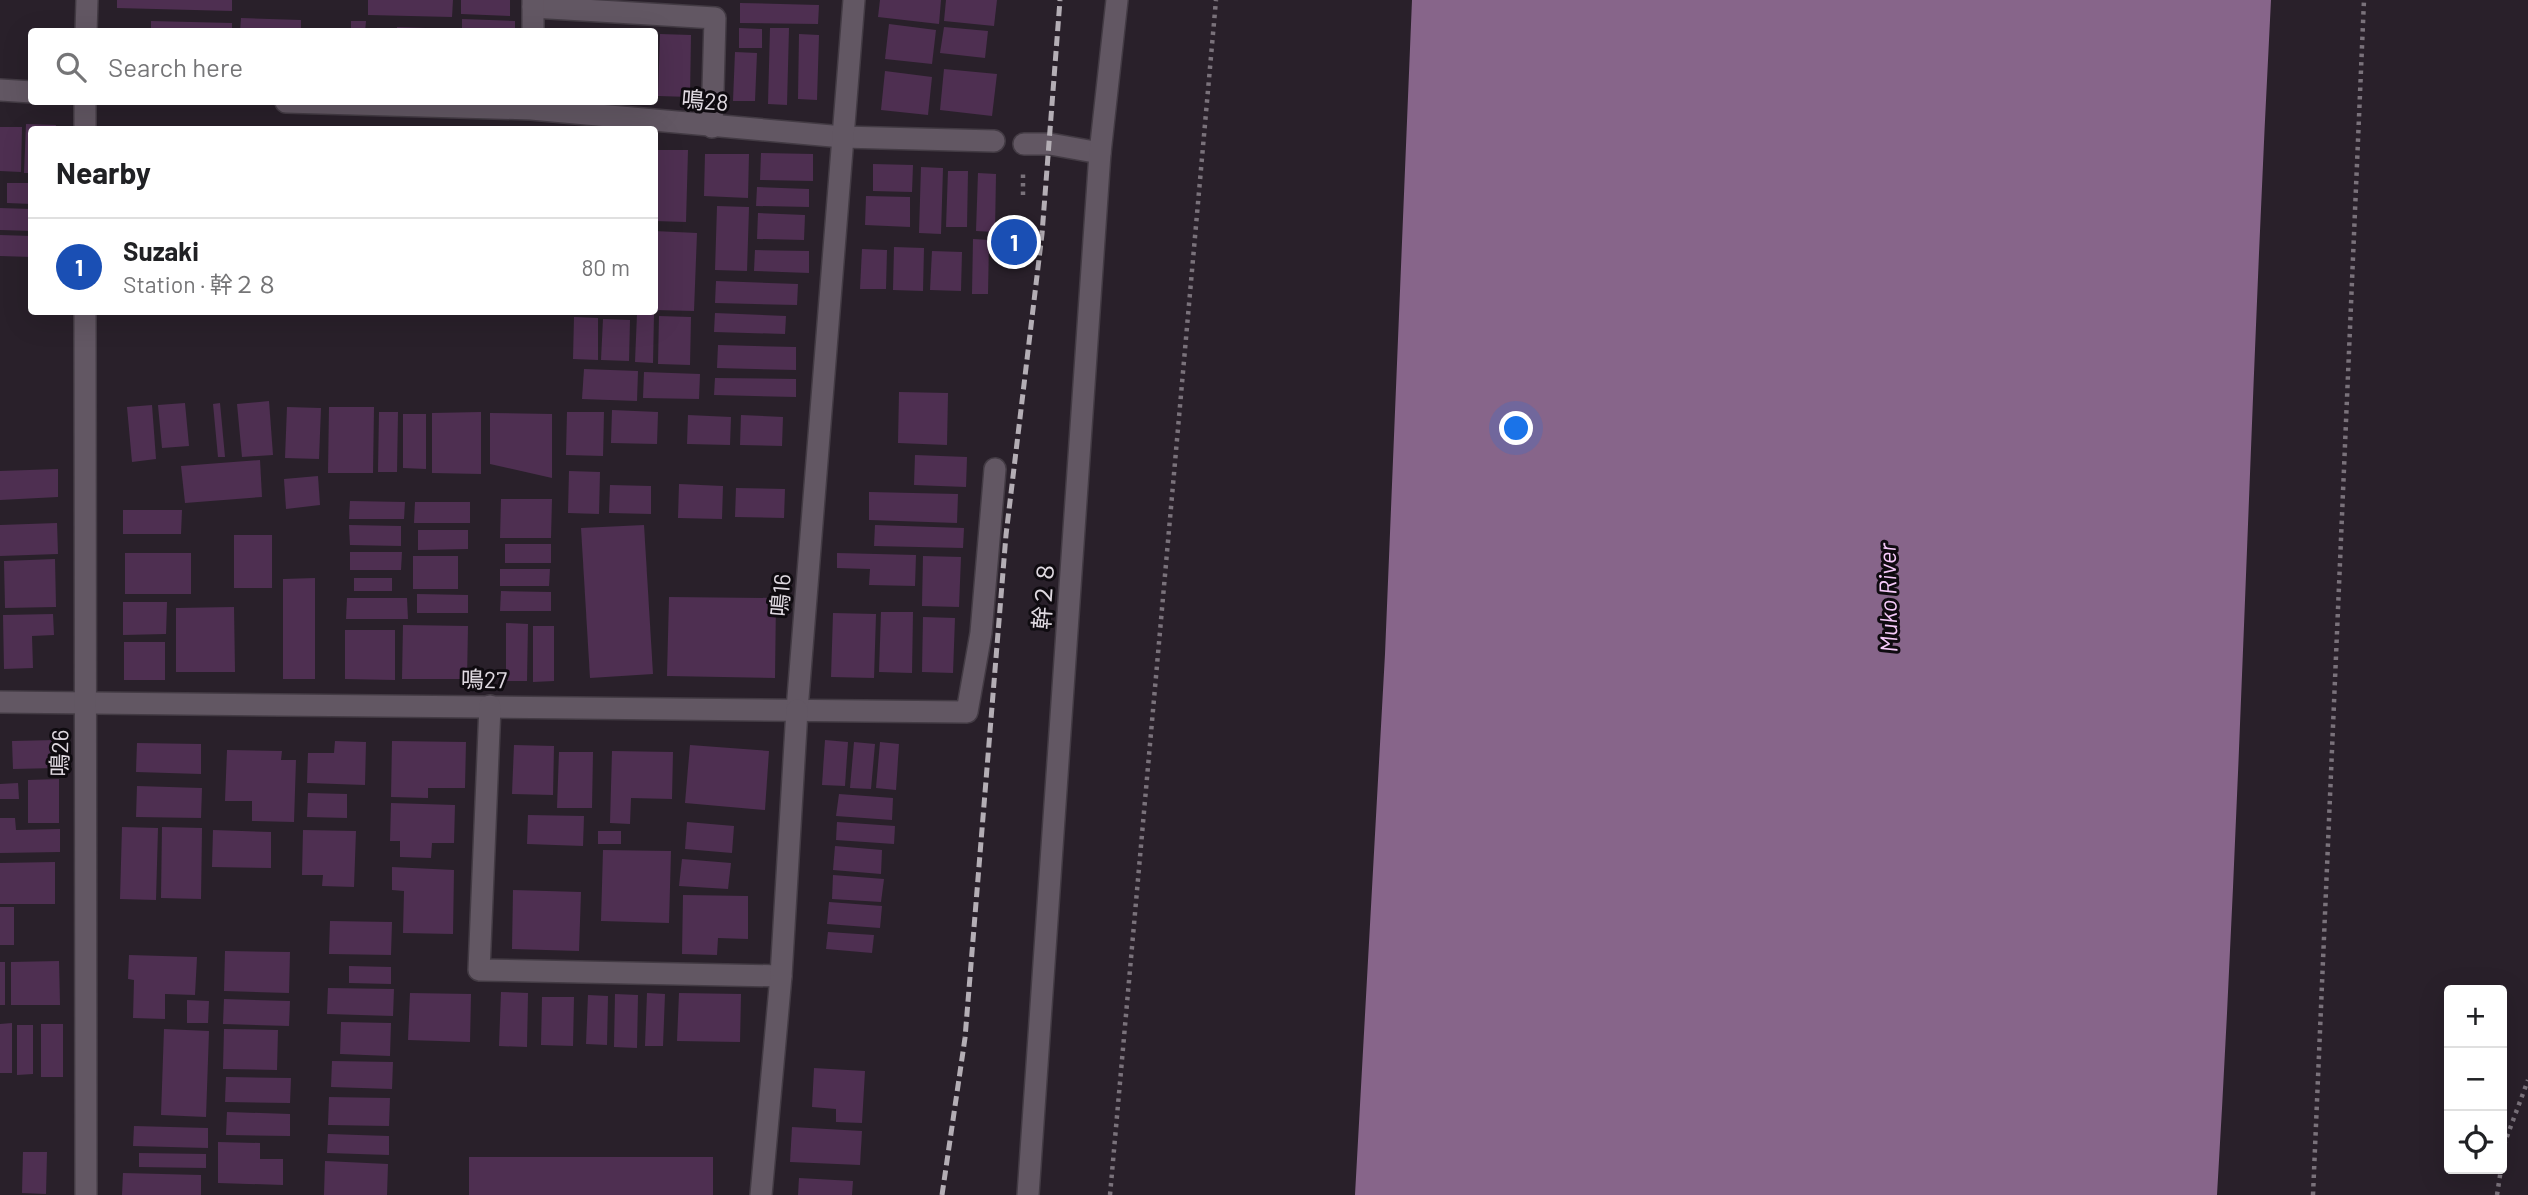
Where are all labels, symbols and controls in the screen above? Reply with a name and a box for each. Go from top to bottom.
search box [28,28,658,105]
icon: search [52,48,90,86]
text: Search here [108,51,243,82]
street label: 鳴28 [680,84,730,116]
text: Nearby [56,154,151,190]
pin: 1 [991,216,1037,268]
text: Suzaki [123,235,199,266]
text: 1 [75,253,83,281]
text: 80 m [581,253,630,281]
text: Station · 幹２８ [123,270,279,298]
your location [1499,411,1533,445]
water label: Muko River [1872,542,1902,653]
street label: 幹２８ [1027,560,1059,630]
street label: 鳴16 [764,572,796,618]
street label: 鳴27 [461,665,507,693]
street label: 鳴26 [45,729,73,777]
map controls [2444,985,2507,1174]
button: + [2444,985,2507,1048]
button: − [2444,1048,2507,1111]
button: locate [2444,1111,2507,1174]

